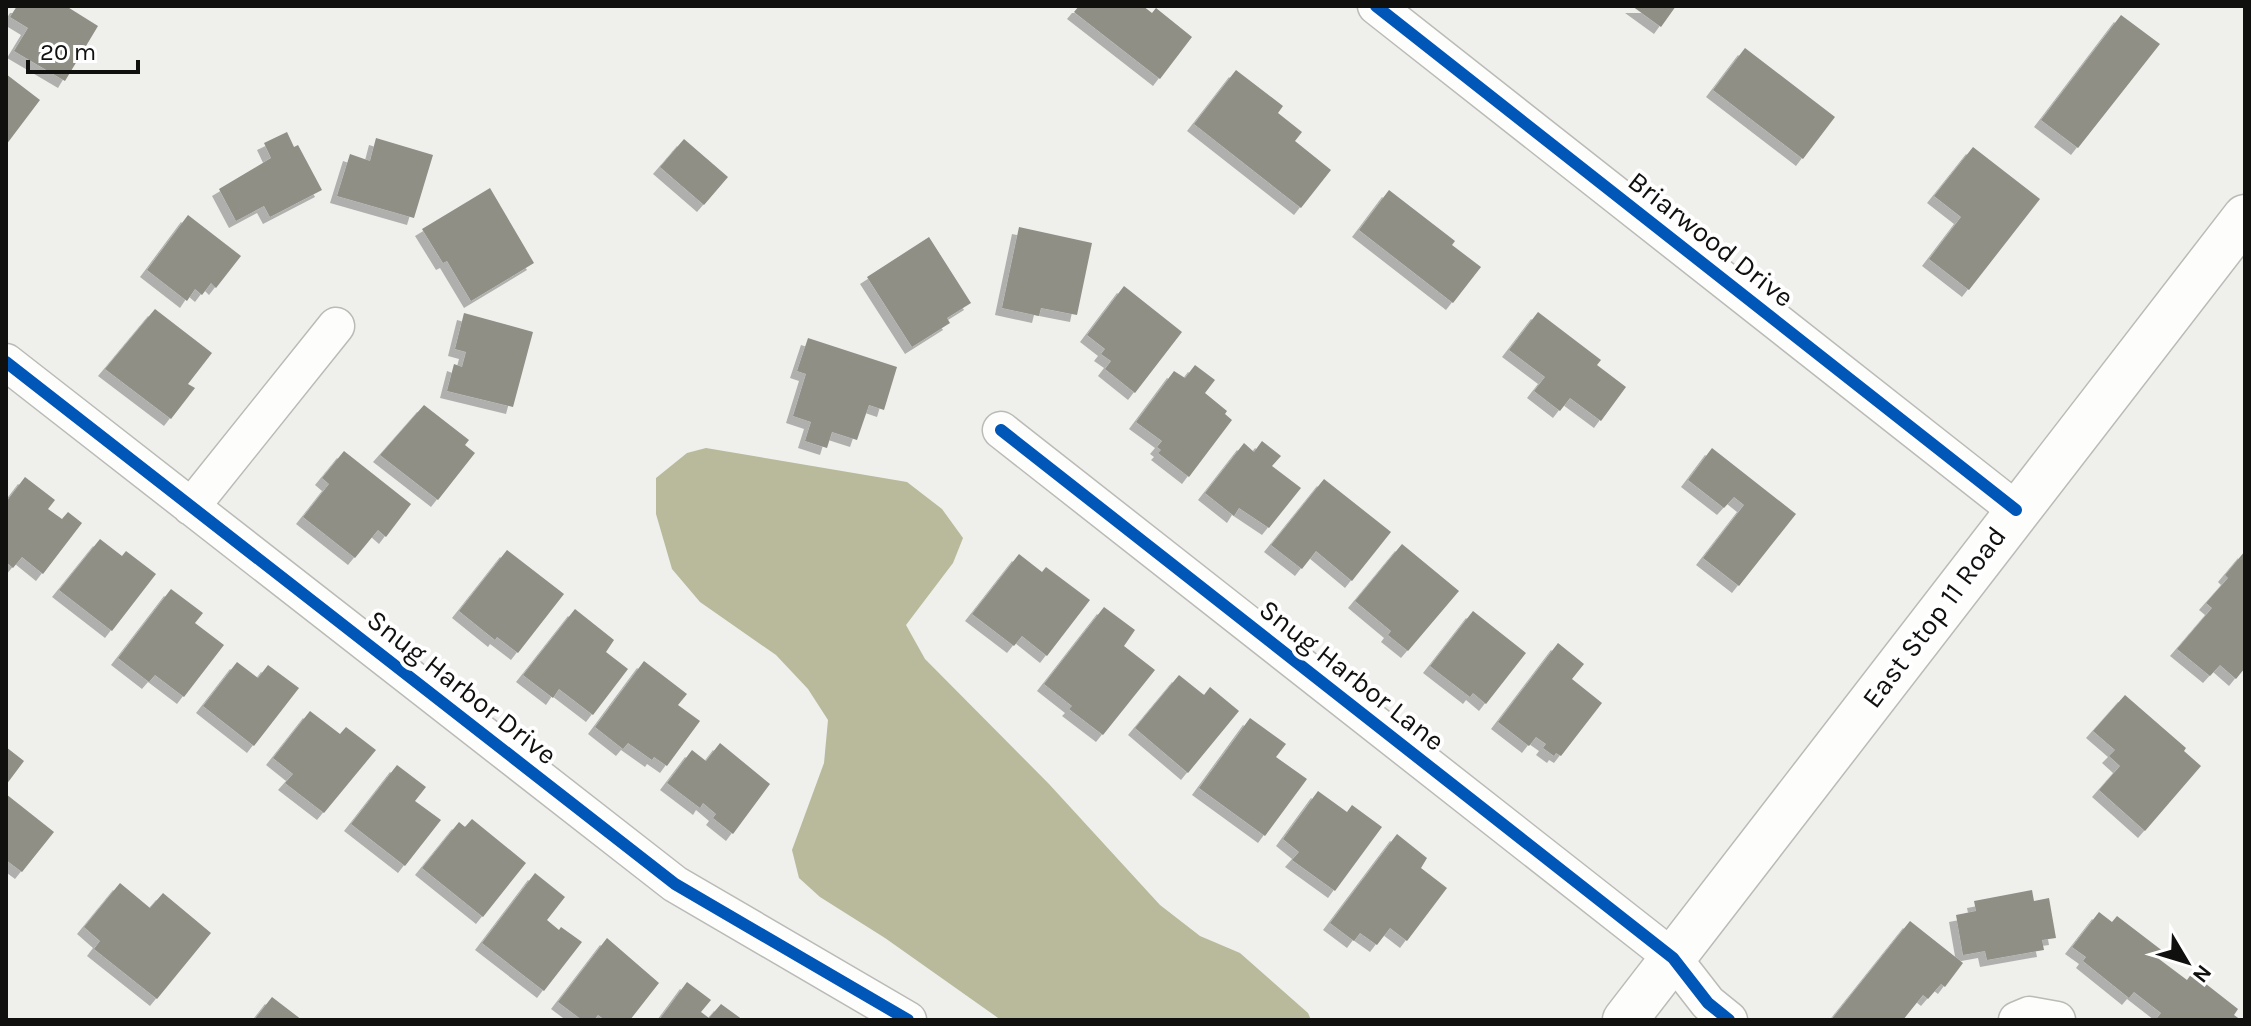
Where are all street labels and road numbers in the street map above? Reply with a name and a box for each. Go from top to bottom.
street label: Briarwood Drive [1622,164,1800,314]
street label: East Stop 11 Road [1855,520,2013,714]
street label: Snug Harbor Lane [1253,592,1451,758]
street label: Snug Harbor Drive [361,603,563,771]

